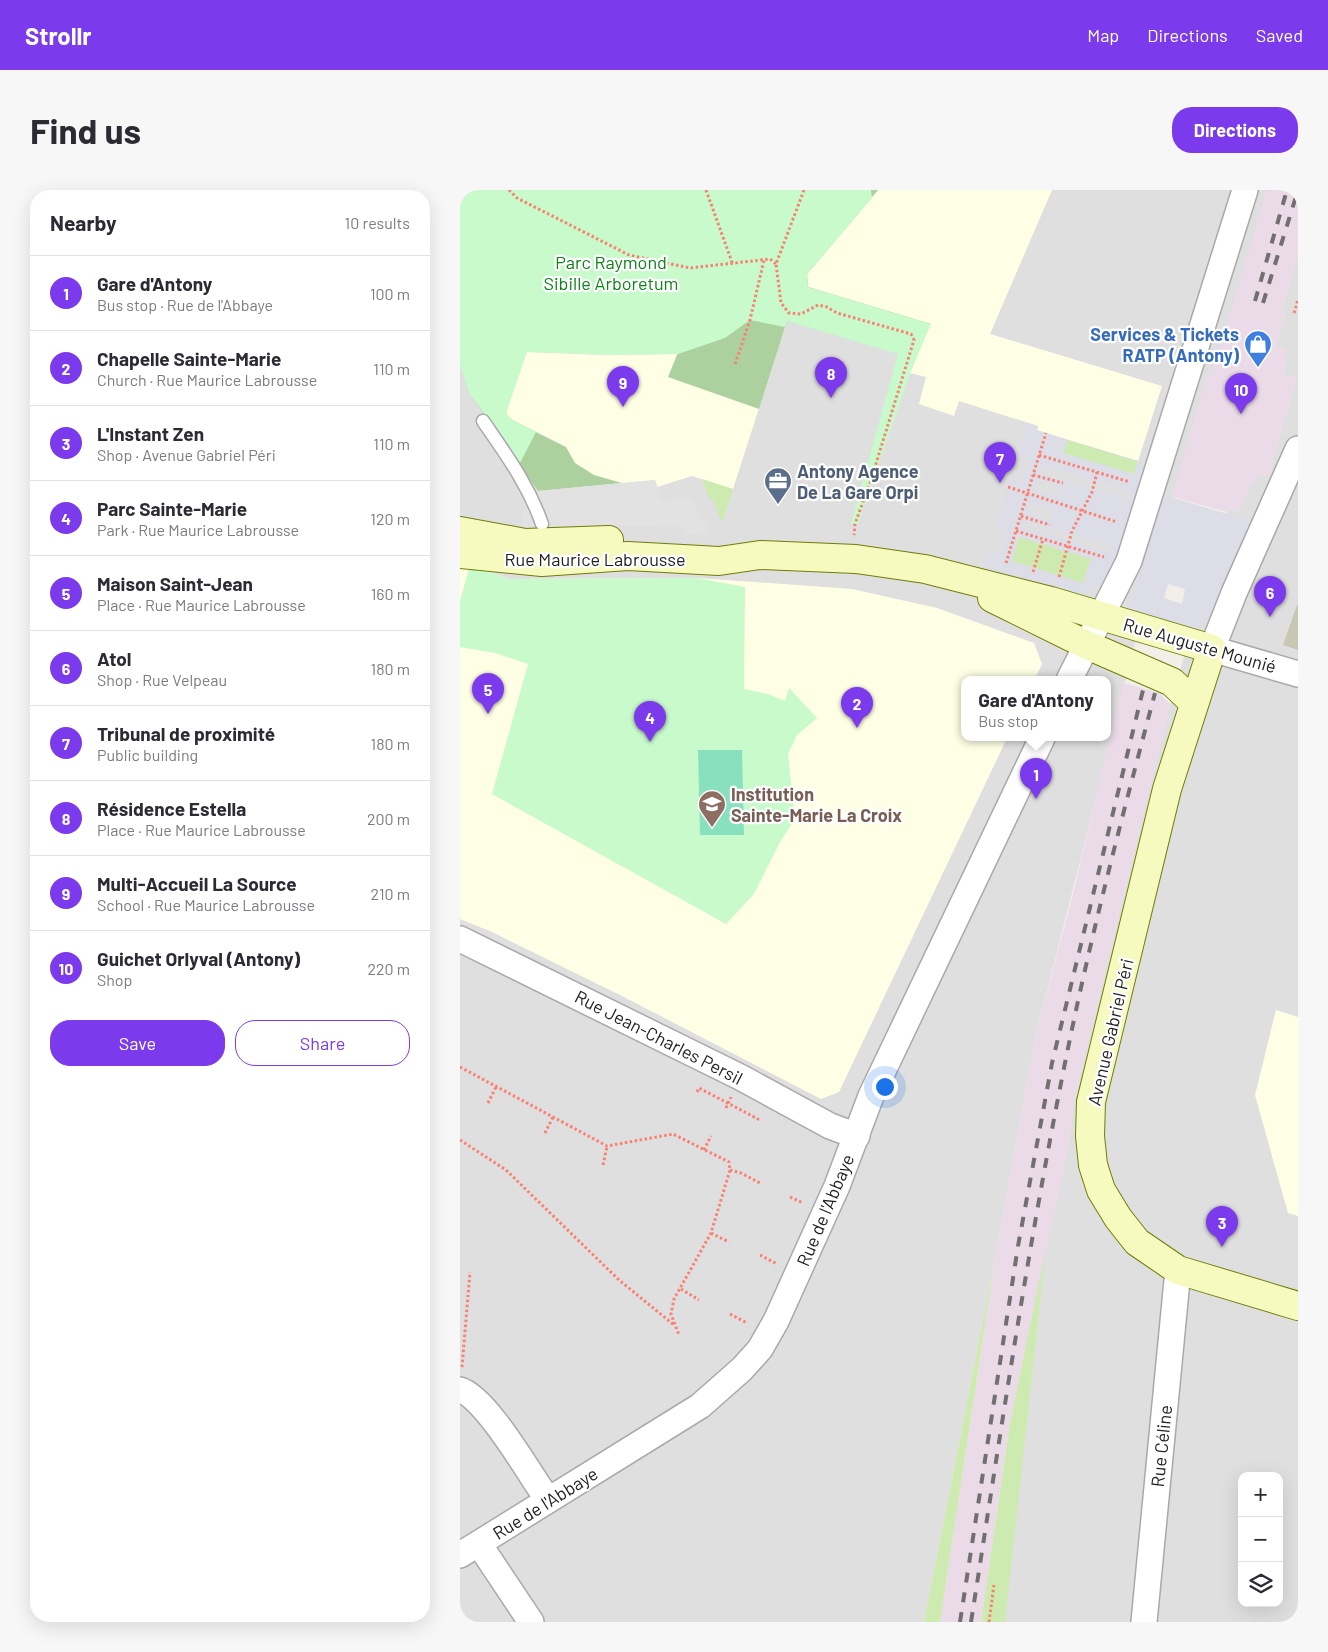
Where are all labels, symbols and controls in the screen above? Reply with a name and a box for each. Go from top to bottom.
text: Strollr [25,21,92,50]
text: Map [1087,24,1119,46]
text: Directions [1147,24,1228,46]
text: Saved [1256,24,1303,46]
button: Directions [1172,107,1298,153]
text: Find us [30,109,141,151]
text: Nearby [50,210,116,235]
text: 10 results [345,213,410,232]
park label: Parc Raymond Sibille Arboretum [544,251,679,294]
text: Gare d'Antony [97,272,212,295]
text: 1 [63,284,69,303]
text: 100 m [370,284,410,303]
text: Bus stop · Rue de l'Abbaye [97,295,273,314]
place label: Services & Tickets RATP (Antony) [1090,323,1240,366]
shop icon: Services & Tickets RATP (Antony) [1243,329,1273,368]
text: Chapelle Sainte-Marie [97,347,281,370]
pin: 8 [815,357,847,398]
text: 2 [62,359,70,378]
text: 110 m [373,359,410,378]
pin: 9 [607,366,639,407]
text: Church · Rue Maurice Labrousse [97,370,317,389]
pin: 10 [1225,373,1257,414]
text: L'Instant Zen [97,422,204,445]
text: 3 [62,434,70,453]
text: 110 m [373,434,410,453]
pin: 7 [984,442,1016,483]
text: Shop · Avenue Gabriel Péri [97,445,276,464]
place label: Antony Agence De La Gare Orpi [797,460,919,503]
office icon: Antony Agence De La Gare Orpi [763,466,793,505]
text: Parc Sainte-Marie [97,497,247,520]
text: 4 [61,509,71,528]
text: 120 m [370,509,410,528]
text: Park · Rue Maurice Labrousse [97,520,299,539]
street label: Rue Maurice Labrousse [504,548,686,570]
text: Maison Saint-Jean [97,572,253,595]
pin: 6 [1254,576,1286,617]
text: 5 [62,584,70,603]
text: 160 m [371,584,410,603]
text: Place · Rue Maurice Labrousse [97,595,306,614]
street label: Rue Auguste Mounié [1121,613,1279,677]
text: Atol [97,647,132,670]
text: 6 [62,659,70,678]
text: 180 m [371,659,410,678]
text: Shop · Rue Velpeau [97,670,227,689]
pin: 5 [472,673,504,714]
popup [961,676,1111,741]
pin: 2 [841,687,873,728]
text: Gare d'Antony [978,688,1094,711]
pin: 4 [634,701,666,742]
text: Bus stop [978,711,1038,730]
text: Tribunal de proximité [97,722,275,745]
text: 7 [62,734,70,753]
text: 180 m [371,734,410,753]
text: Public building [97,745,198,764]
pin: 1 [1020,758,1052,799]
place label: Institution Sainte-Marie La Croix [731,783,902,826]
school or university icon: Institution Sainte-Marie La Croix [697,789,727,828]
text: Résidence Estella [97,797,246,820]
text: 8 [62,809,70,828]
text: 200 m [367,809,410,828]
text: Place · Rue Maurice Labrousse [97,820,306,839]
text: Multi-Accueil La Source [97,872,297,895]
text: 9 [62,884,70,903]
text: 210 m [371,884,410,903]
text: School · Rue Maurice Labrousse [97,895,315,914]
text: Guichet Orlyval (Antony) [97,947,300,970]
street label: Avenue Gabriel Péri [1082,956,1138,1108]
text: 10 [59,959,73,978]
text: 220 m [367,959,410,978]
text: Shop [97,970,132,989]
street label: Rue Jean-Charles Persil [571,985,747,1089]
button: Save [50,1020,225,1066]
button: Share [235,1020,410,1066]
your location [872,1074,898,1100]
street label: Rue de l'Abbaye [792,1151,858,1269]
pin: 3 [1206,1206,1238,1247]
street label: Rue Céline [1146,1404,1176,1488]
street label: Rue de l'Abbaye [488,1462,602,1544]
map controls [1238,1472,1283,1607]
button: + [1238,1472,1283,1517]
button: − [1238,1517,1283,1562]
button: layers [1238,1562,1283,1607]

